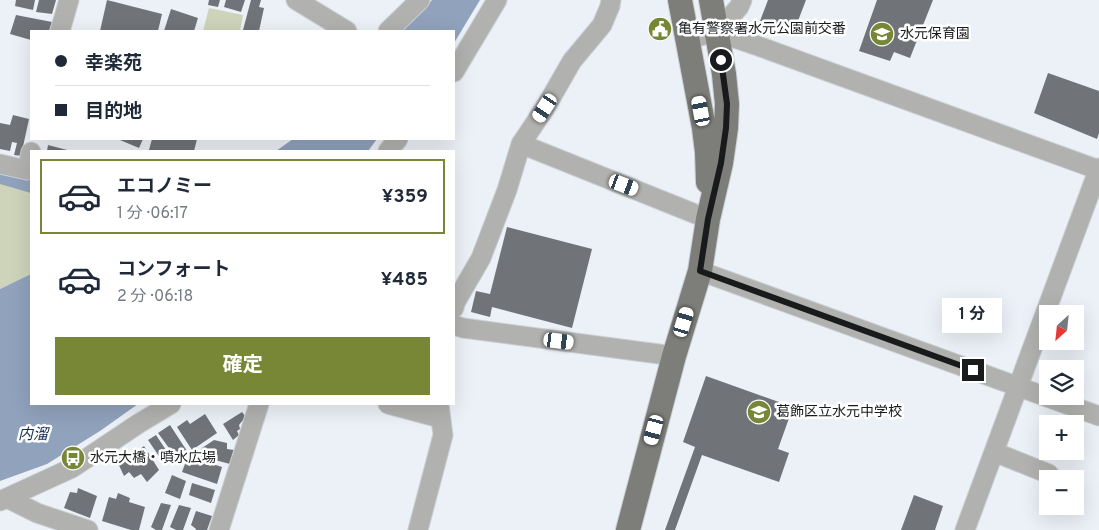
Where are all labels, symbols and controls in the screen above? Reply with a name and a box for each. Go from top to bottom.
public building icon: 亀有警察署水元公園前交番 [647,16,673,42]
place label: 亀有警察署水元公園前交番 [678,20,846,38]
school or university icon: 水元保育園 [869,21,895,47]
place label: 水元保育園 [900,26,970,43]
route start [710,49,732,71]
text: 幸楽苑 [85,52,142,76]
car [530,91,559,125]
car [690,95,711,127]
text: 目的地 [85,100,142,124]
car [607,173,640,197]
icon: car [57,174,102,219]
text: エコノミー [117,175,212,199]
text: ¥359 [382,185,428,209]
text: 1 分 · 06:17 [117,204,188,224]
icon: car [57,257,102,302]
text: コンフォート [117,258,230,282]
text: ¥485 [381,268,428,292]
text: 2 分 · 06:18 [117,287,193,307]
callout: 1 分 [943,298,1003,332]
car [672,305,695,339]
text: 1 分 [959,305,985,325]
north arrow [1039,305,1084,350]
map controls [1039,305,1084,515]
car [543,332,574,350]
button: 確定 [55,337,430,395]
route end [962,359,984,381]
button: layers [1039,360,1084,405]
school or university icon: 葛飾区立水元中学校 [746,399,772,425]
place label: 葛飾区立水元中学校 [776,403,902,421]
car [642,414,665,446]
button: + [1039,415,1084,460]
water label: 内溜 [18,426,50,445]
bus stop icon: 水元大橋・噴水広場 [60,445,86,471]
place label: 水元大橋・噴水広場 [90,450,216,467]
button: − [1039,470,1084,515]

